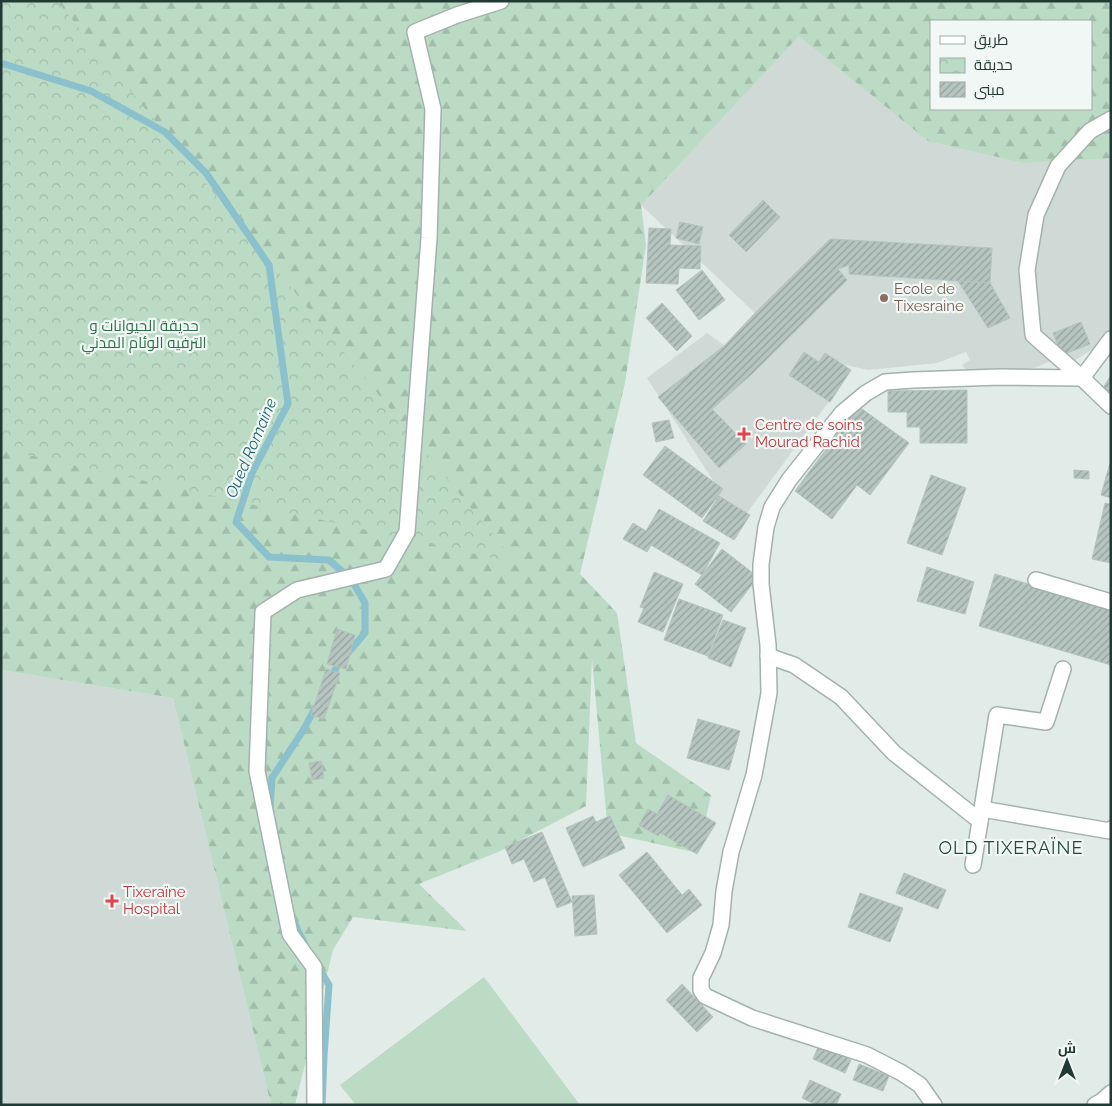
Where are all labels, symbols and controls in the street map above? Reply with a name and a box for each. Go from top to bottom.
legend [930,20,1092,110]
text: طريق [974,31,1008,50]
text: حديقة [974,56,1013,74]
text: مبنى [974,81,1005,100]
place label: Ecole de Tixesraine [894,280,964,315]
marker: Ecole de Tixesraine [878,292,890,304]
park label: حديقة الحيوانات و الترفيه الوئام المدني [81,317,207,355]
water label: Oued Romaine [221,395,281,501]
place label: Centre de soins Mourad Rachid [755,416,863,451]
marker: Centre de soins Mourad Rachid [737,427,751,441]
district label: OLD TIXERAÏNE [939,837,1083,858]
place label: Tixeraïne Hospital [123,883,186,918]
marker: Tixeraïne Hospital [105,894,119,908]
north arrow [1042,1036,1092,1086]
text: ش [1058,1040,1076,1057]

